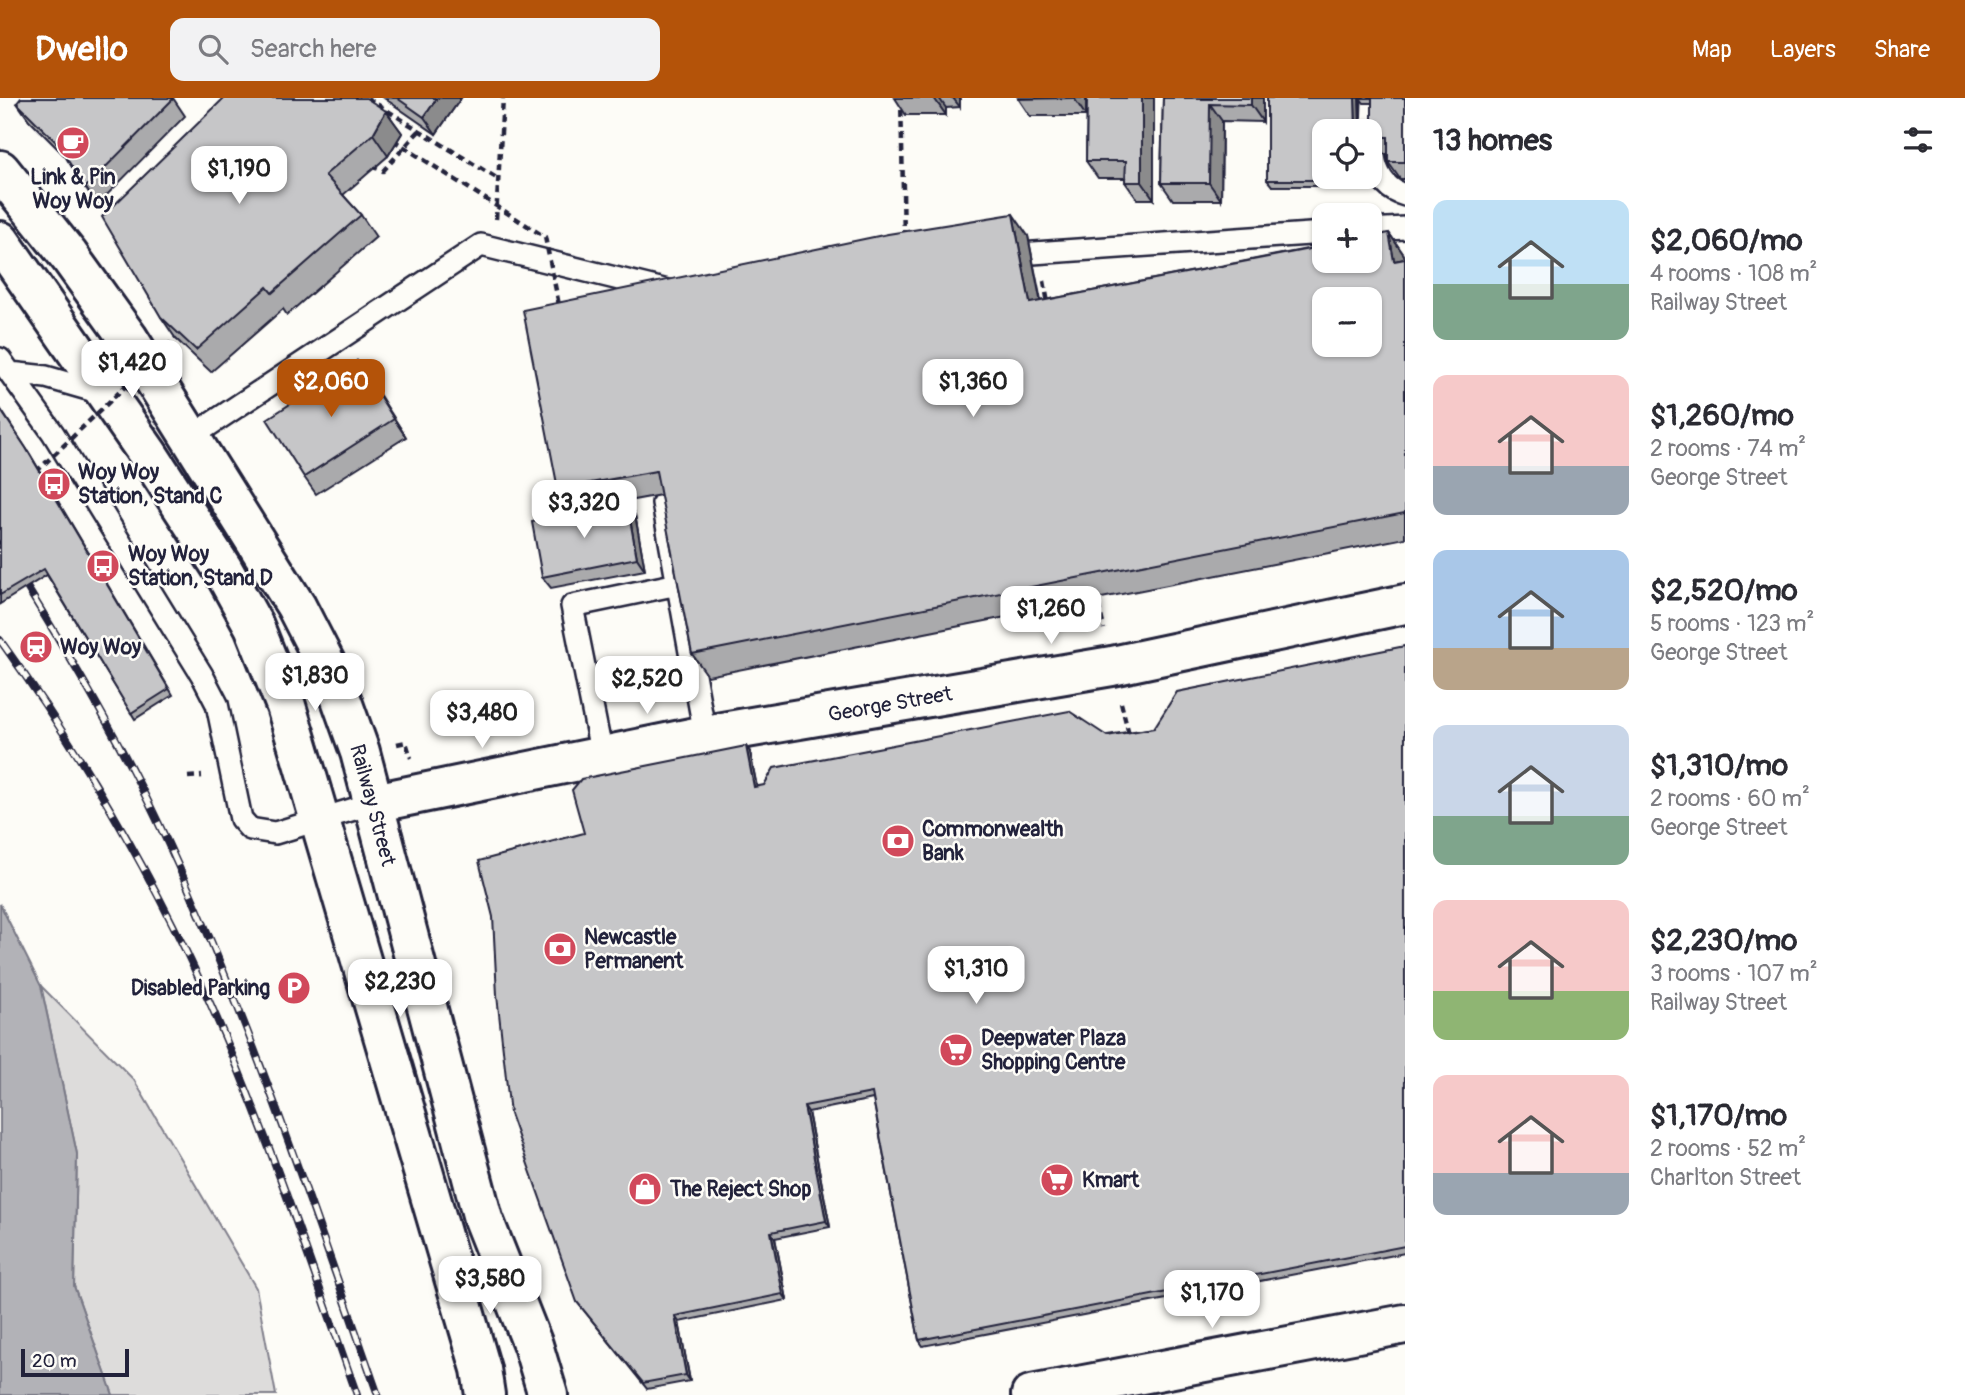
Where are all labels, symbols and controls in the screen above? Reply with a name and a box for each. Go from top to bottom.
search box [170,18,660,81]
text: Dwello [35,29,128,70]
icon: search [194,30,232,68]
text: Search here [250,33,377,65]
text: Map [1692,35,1732,64]
text: Layers [1770,35,1836,64]
text: Share [1874,35,1930,64]
map controls [1312,119,1382,357]
button: locate [1312,119,1382,189]
icon: filters [1899,121,1937,159]
text: 13 homes [1433,122,1552,159]
cafe icon: Link & Pin Woy Woy [54,124,92,162]
pin: $1,190 [182,146,296,206]
text: $1,190 [207,154,271,183]
place label: Link & Pin Woy Woy [30,164,116,215]
button: + [1312,203,1382,273]
text: $2,060/mo [1650,222,1803,259]
icon: home [1489,228,1573,312]
text: 4 rooms · 108 m² [1650,259,1817,288]
button: − [1312,287,1382,357]
text: Railway Street [1650,288,1787,317]
pin: $1,420 [75,341,189,400]
text: $1,420 [97,348,167,377]
pin: $2,060 [274,360,388,419]
pin: $1,360 [916,360,1030,419]
text: $2,060 [293,367,369,396]
text: $1,360 [938,367,1008,396]
text: $1,260/mo [1650,397,1794,434]
icon: home [1489,403,1573,487]
text: 2 rooms · 74 m² [1650,434,1806,463]
place label: Woy Woy Station, Stand C [78,459,222,510]
text: George Street [1650,463,1787,492]
bus stop icon: Woy Woy Station, Stand C [35,465,73,503]
pin: $3,320 [527,480,641,540]
text: $3,320 [548,488,620,517]
place label: Woy Woy Station, Stand D [128,541,273,592]
bus stop icon: Woy Woy Station, Stand D [84,547,122,585]
text: $2,520/mo [1650,572,1798,609]
icon: home [1489,578,1573,662]
pin: $1,260 [994,587,1108,646]
text: $1,260 [1016,594,1086,623]
text: 5 rooms · 123 m² [1650,609,1814,638]
station icon: Woy Woy [17,628,55,666]
place label: Woy Woy [60,634,141,661]
text: George Street [1650,638,1787,667]
pin: $1,830 [258,654,372,713]
pin: $2,520 [590,656,704,716]
text: $1,830 [281,661,349,690]
text: $2,520 [611,664,683,693]
street label: George Street [826,680,955,729]
pin: $3,480 [425,690,539,750]
text: $3,480 [446,698,518,727]
street label: Railway Street [343,741,402,870]
text: $1,310/mo [1650,747,1788,784]
icon: home [1489,753,1573,837]
text: 2 rooms · 60 m² [1650,784,1810,813]
text: George Street [1650,813,1787,842]
place label: Commonwealth Bank [922,816,1064,867]
bank icon: Commonwealth Bank [879,822,917,860]
text: $2,230/mo [1650,922,1797,959]
place label: Newcastle Permanent [584,924,684,975]
icon: home [1489,928,1573,1012]
bank icon: Newcastle Permanent [541,930,579,968]
pin: $1,310 [919,946,1033,1006]
text: $1,310 [944,954,1008,983]
text: 3 rooms · 107 m² [1650,959,1818,988]
pin: $2,230 [343,960,457,1019]
text: $2,230 [364,967,436,996]
parking icon: Disabled Parking [275,969,313,1007]
place label: Disabled Parking [131,975,270,1002]
text: Railway Street [1650,988,1787,1017]
place label: Deepwater Plaza Shopping Centre [981,1025,1126,1076]
supermarket icon: Deepwater Plaza Shopping Centre [937,1031,975,1069]
text: $1,170/mo [1650,1097,1787,1134]
icon: home [1489,1103,1573,1187]
text: 2 rooms · 52 m² [1650,1134,1806,1163]
supermarket icon: Kmart [1038,1161,1076,1199]
text: Charlton Street [1650,1163,1801,1192]
place label: Kmart [1082,1167,1140,1194]
shop icon: The Reject Shop [626,1170,664,1208]
place label: The Reject Shop [669,1176,811,1203]
pin: $3,580 [433,1256,547,1316]
text: $3,580 [455,1264,525,1293]
pin: $1,170 [1155,1270,1269,1330]
text: $1,170 [1180,1278,1244,1307]
scale bar [21,1346,130,1378]
text: 20 m [32,1349,77,1373]

